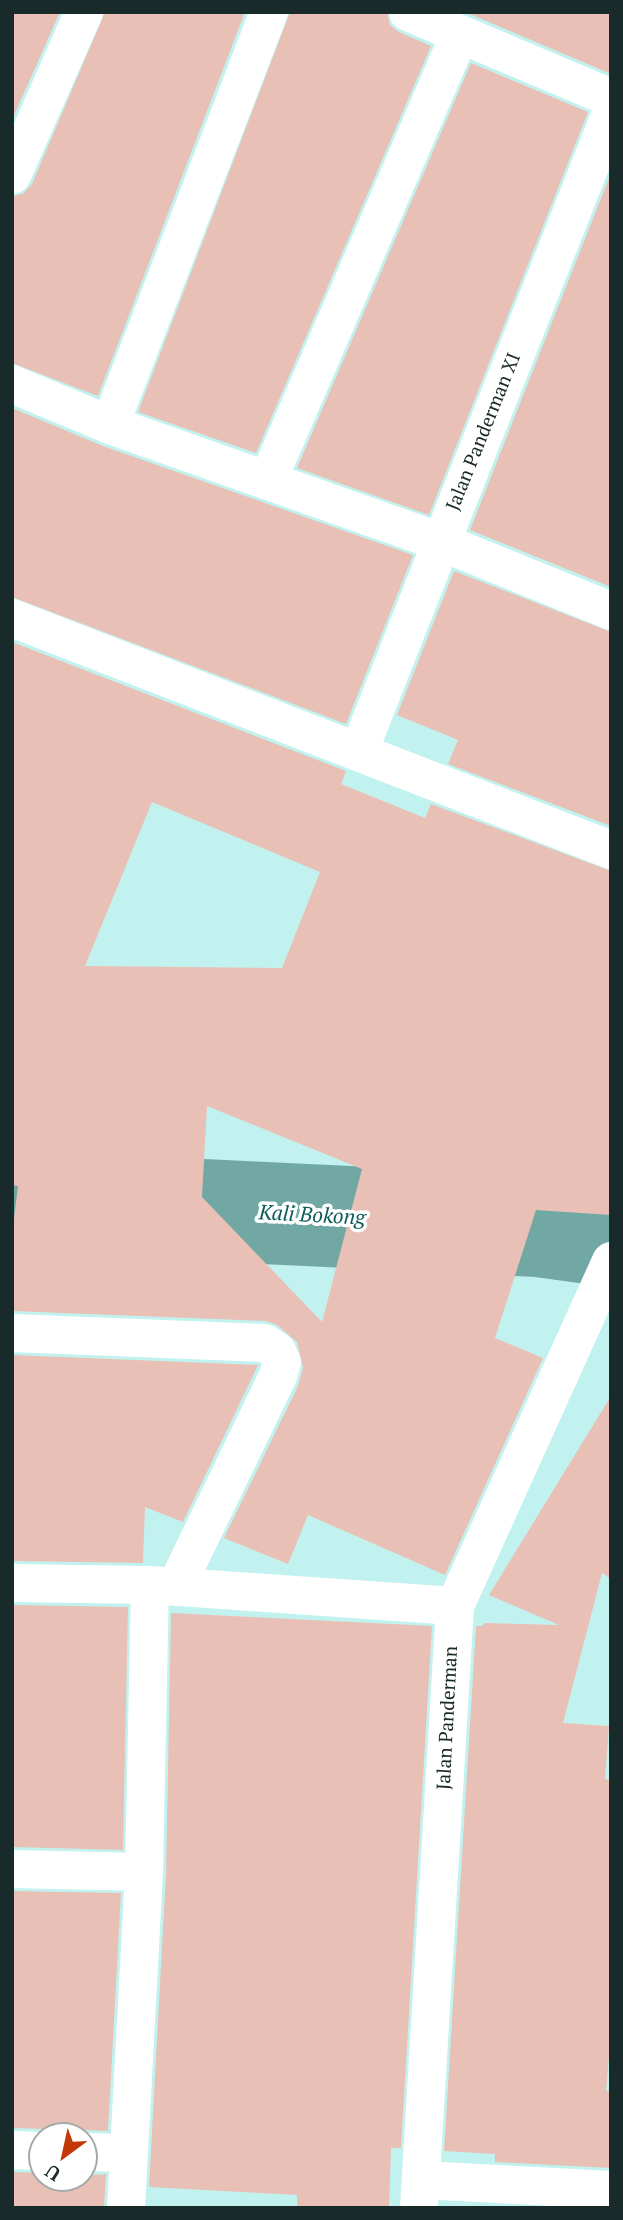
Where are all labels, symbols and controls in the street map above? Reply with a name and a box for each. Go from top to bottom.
street label: Jalan Panderman XI [442,350,526,514]
water label: Kali Bokong [258,1201,366,1231]
street label: Jalan Panderman [433,1645,463,1791]
north arrow [28,2122,98,2192]
text: U [40,2159,65,2188]

